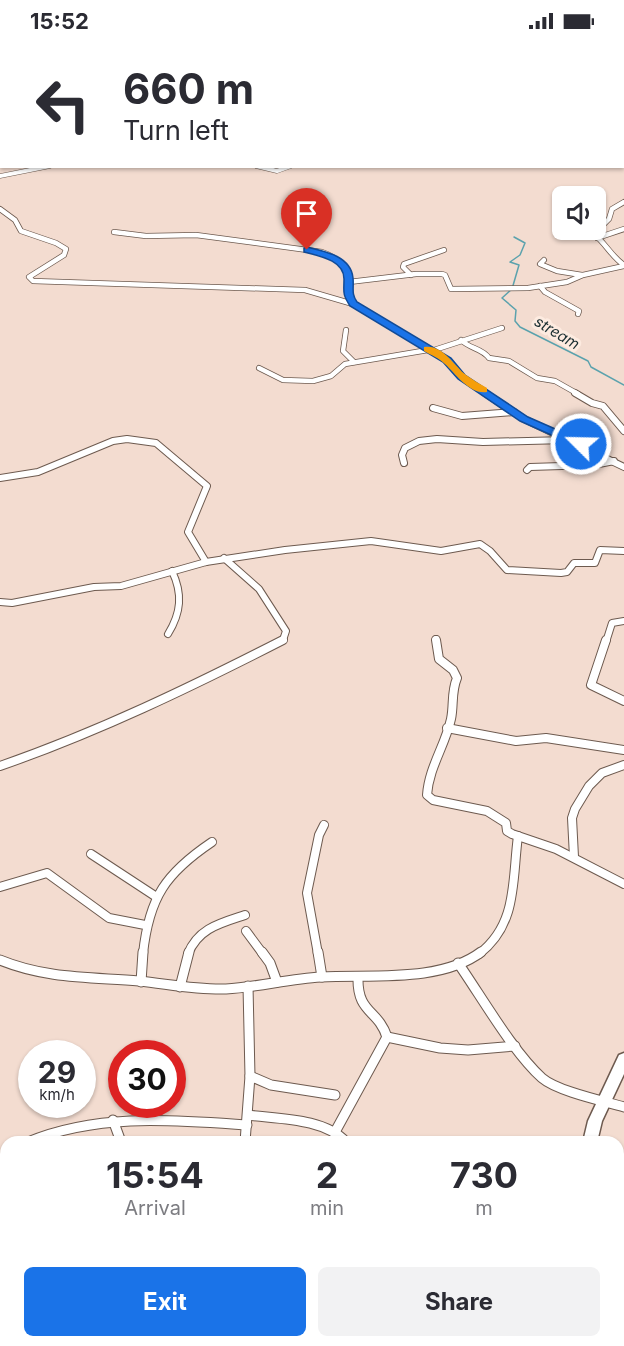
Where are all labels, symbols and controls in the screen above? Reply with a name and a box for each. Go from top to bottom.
text: 15:52 [30,8,89,34]
text: 660 m [123,63,254,114]
icon: left [24,66,102,144]
text: Turn left [123,114,229,147]
map controls [552,186,606,240]
button: sound [552,186,606,240]
pin [281,188,332,250]
icon: arrive [290,197,323,230]
water label: stream [531,312,583,353]
position arrow [549,412,613,476]
speed limit sign: 30 [108,1040,186,1118]
text: 29 [38,1054,76,1090]
text: km/h [39,1085,75,1104]
text: 15:54 [106,1153,204,1197]
text: 2 [316,1153,338,1197]
text: 730 [450,1153,518,1197]
text: Arrival [124,1196,186,1220]
text: min [310,1196,344,1220]
text: m [475,1196,493,1220]
button: Exit [24,1267,306,1336]
button: Share [318,1267,600,1336]

